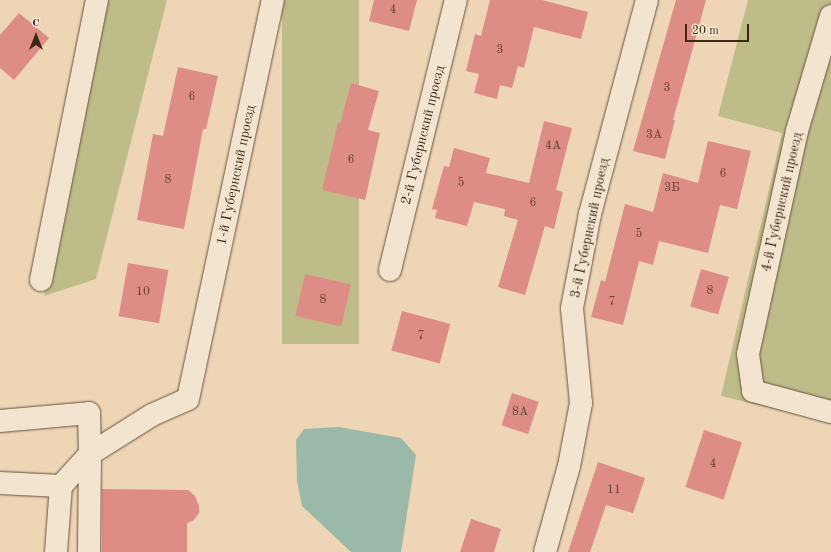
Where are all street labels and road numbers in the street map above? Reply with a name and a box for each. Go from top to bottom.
street label: 2-й Губернский проезд [398,64,448,206]
street label: 1-й Губернский проезд [213,103,259,247]
street label: 4-й Губернский проезд [758,130,806,274]
street label: 3-й Губернский проезд [567,156,613,300]

